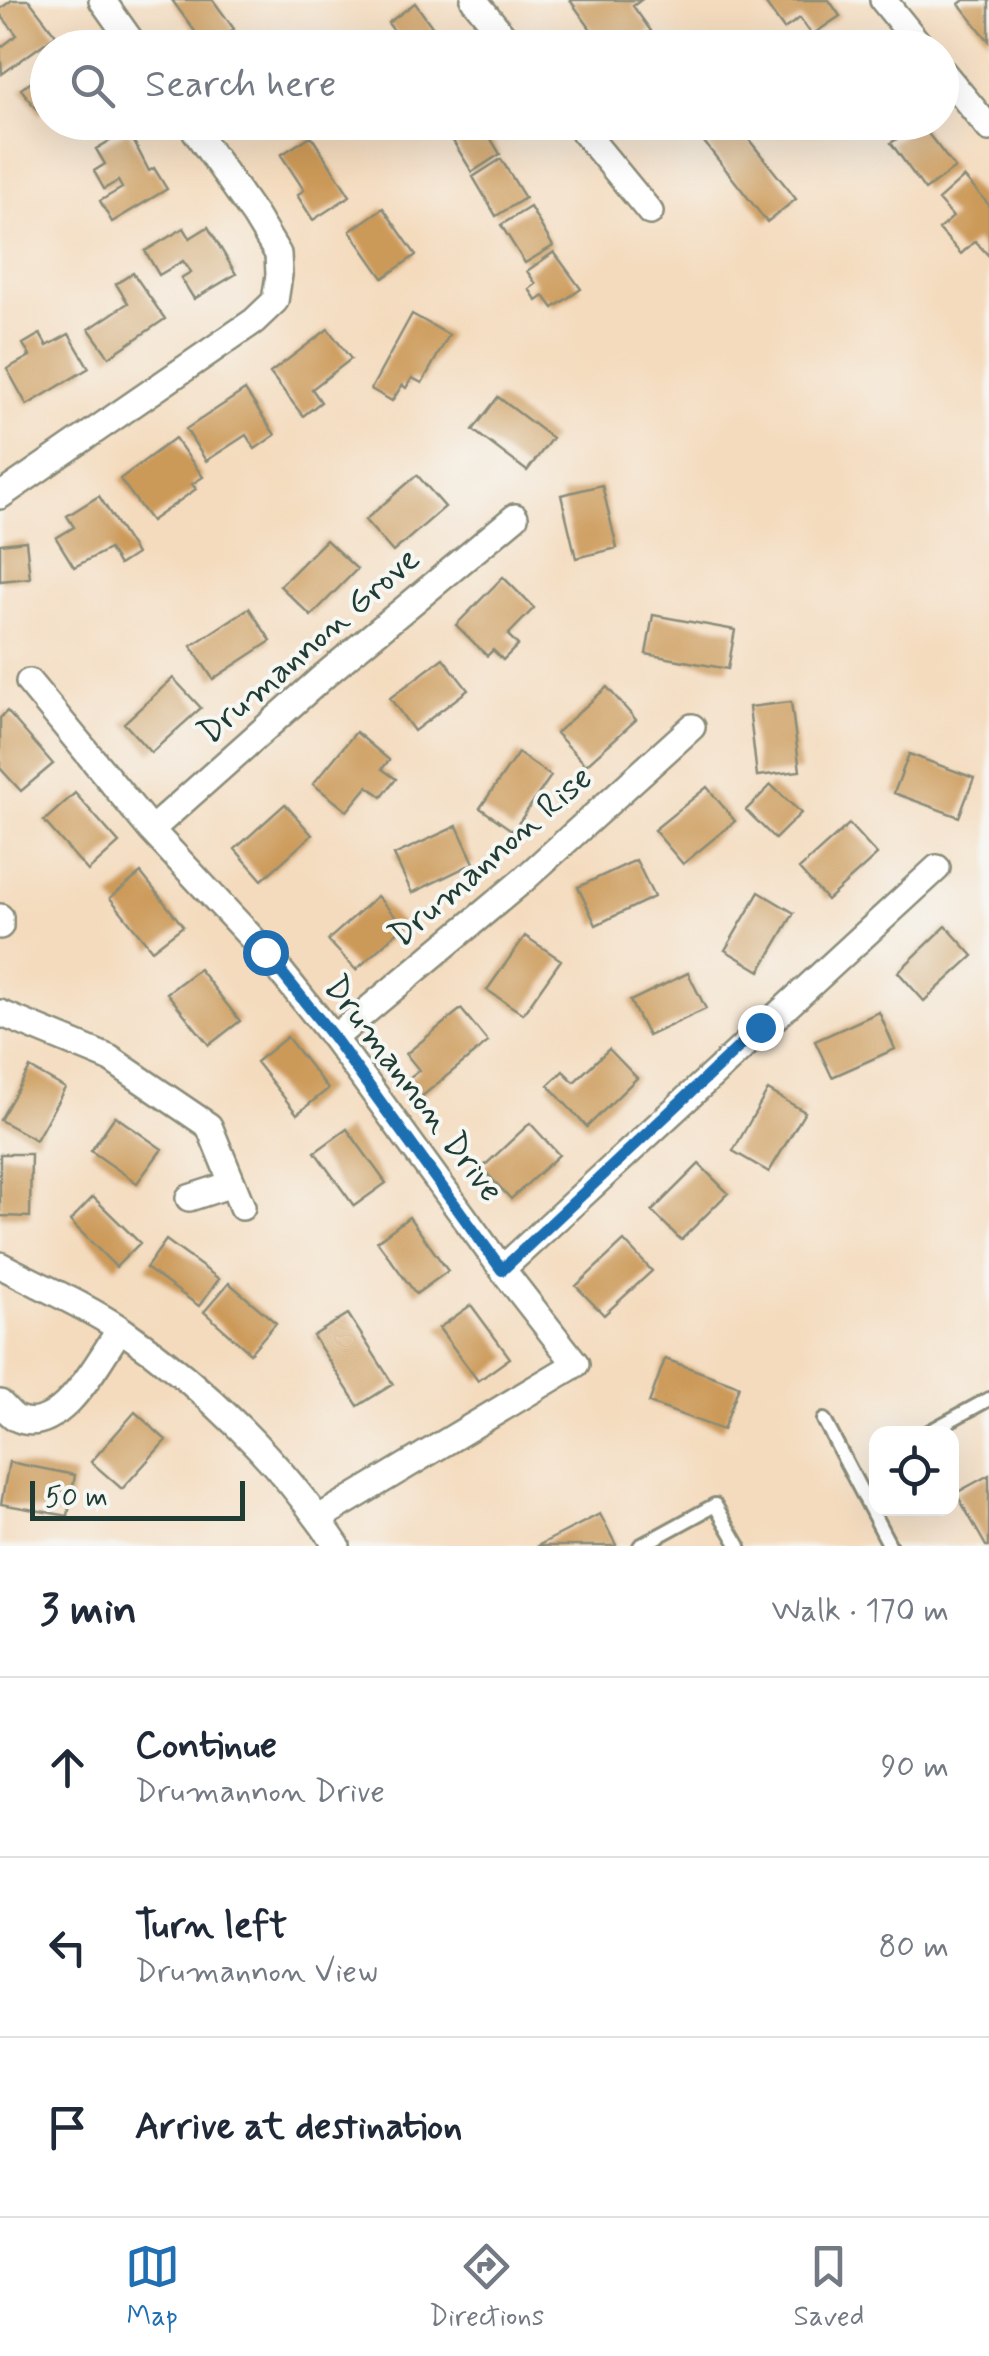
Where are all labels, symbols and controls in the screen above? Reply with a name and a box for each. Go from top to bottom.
search box [30,30,959,140]
icon: search [65,58,120,113]
text: Search here [145,61,336,110]
street label: Drumannon Grove [188,537,430,755]
street label: Drumannon Rise [379,756,603,958]
route start [243,930,289,976]
street label: Drumannon Drive [312,966,514,1212]
route end [738,1005,784,1051]
map controls [869,1426,959,1516]
button: locate [869,1426,959,1516]
scale bar [30,1476,245,1520]
text: 50 m [45,1480,108,1517]
text: 3 min [40,1584,137,1639]
text: Walk · 170 m [771,1590,949,1632]
text: Continue [135,1722,277,1771]
icon: ahead [40,1740,95,1795]
text: 90 m [881,1746,949,1788]
text: Drumannon Drive [135,1771,385,1813]
text: Turn left [135,1902,287,1951]
icon: left [40,1920,95,1975]
text: 80 m [879,1926,949,1968]
text: Drumannon View [135,1951,378,1993]
icon: arrive [40,2100,95,2155]
text: Arrive at destination [135,2103,462,2152]
tab: Map [125,2239,180,2336]
tab: Directions [429,2239,544,2336]
tab: Saved [794,2239,864,2336]

